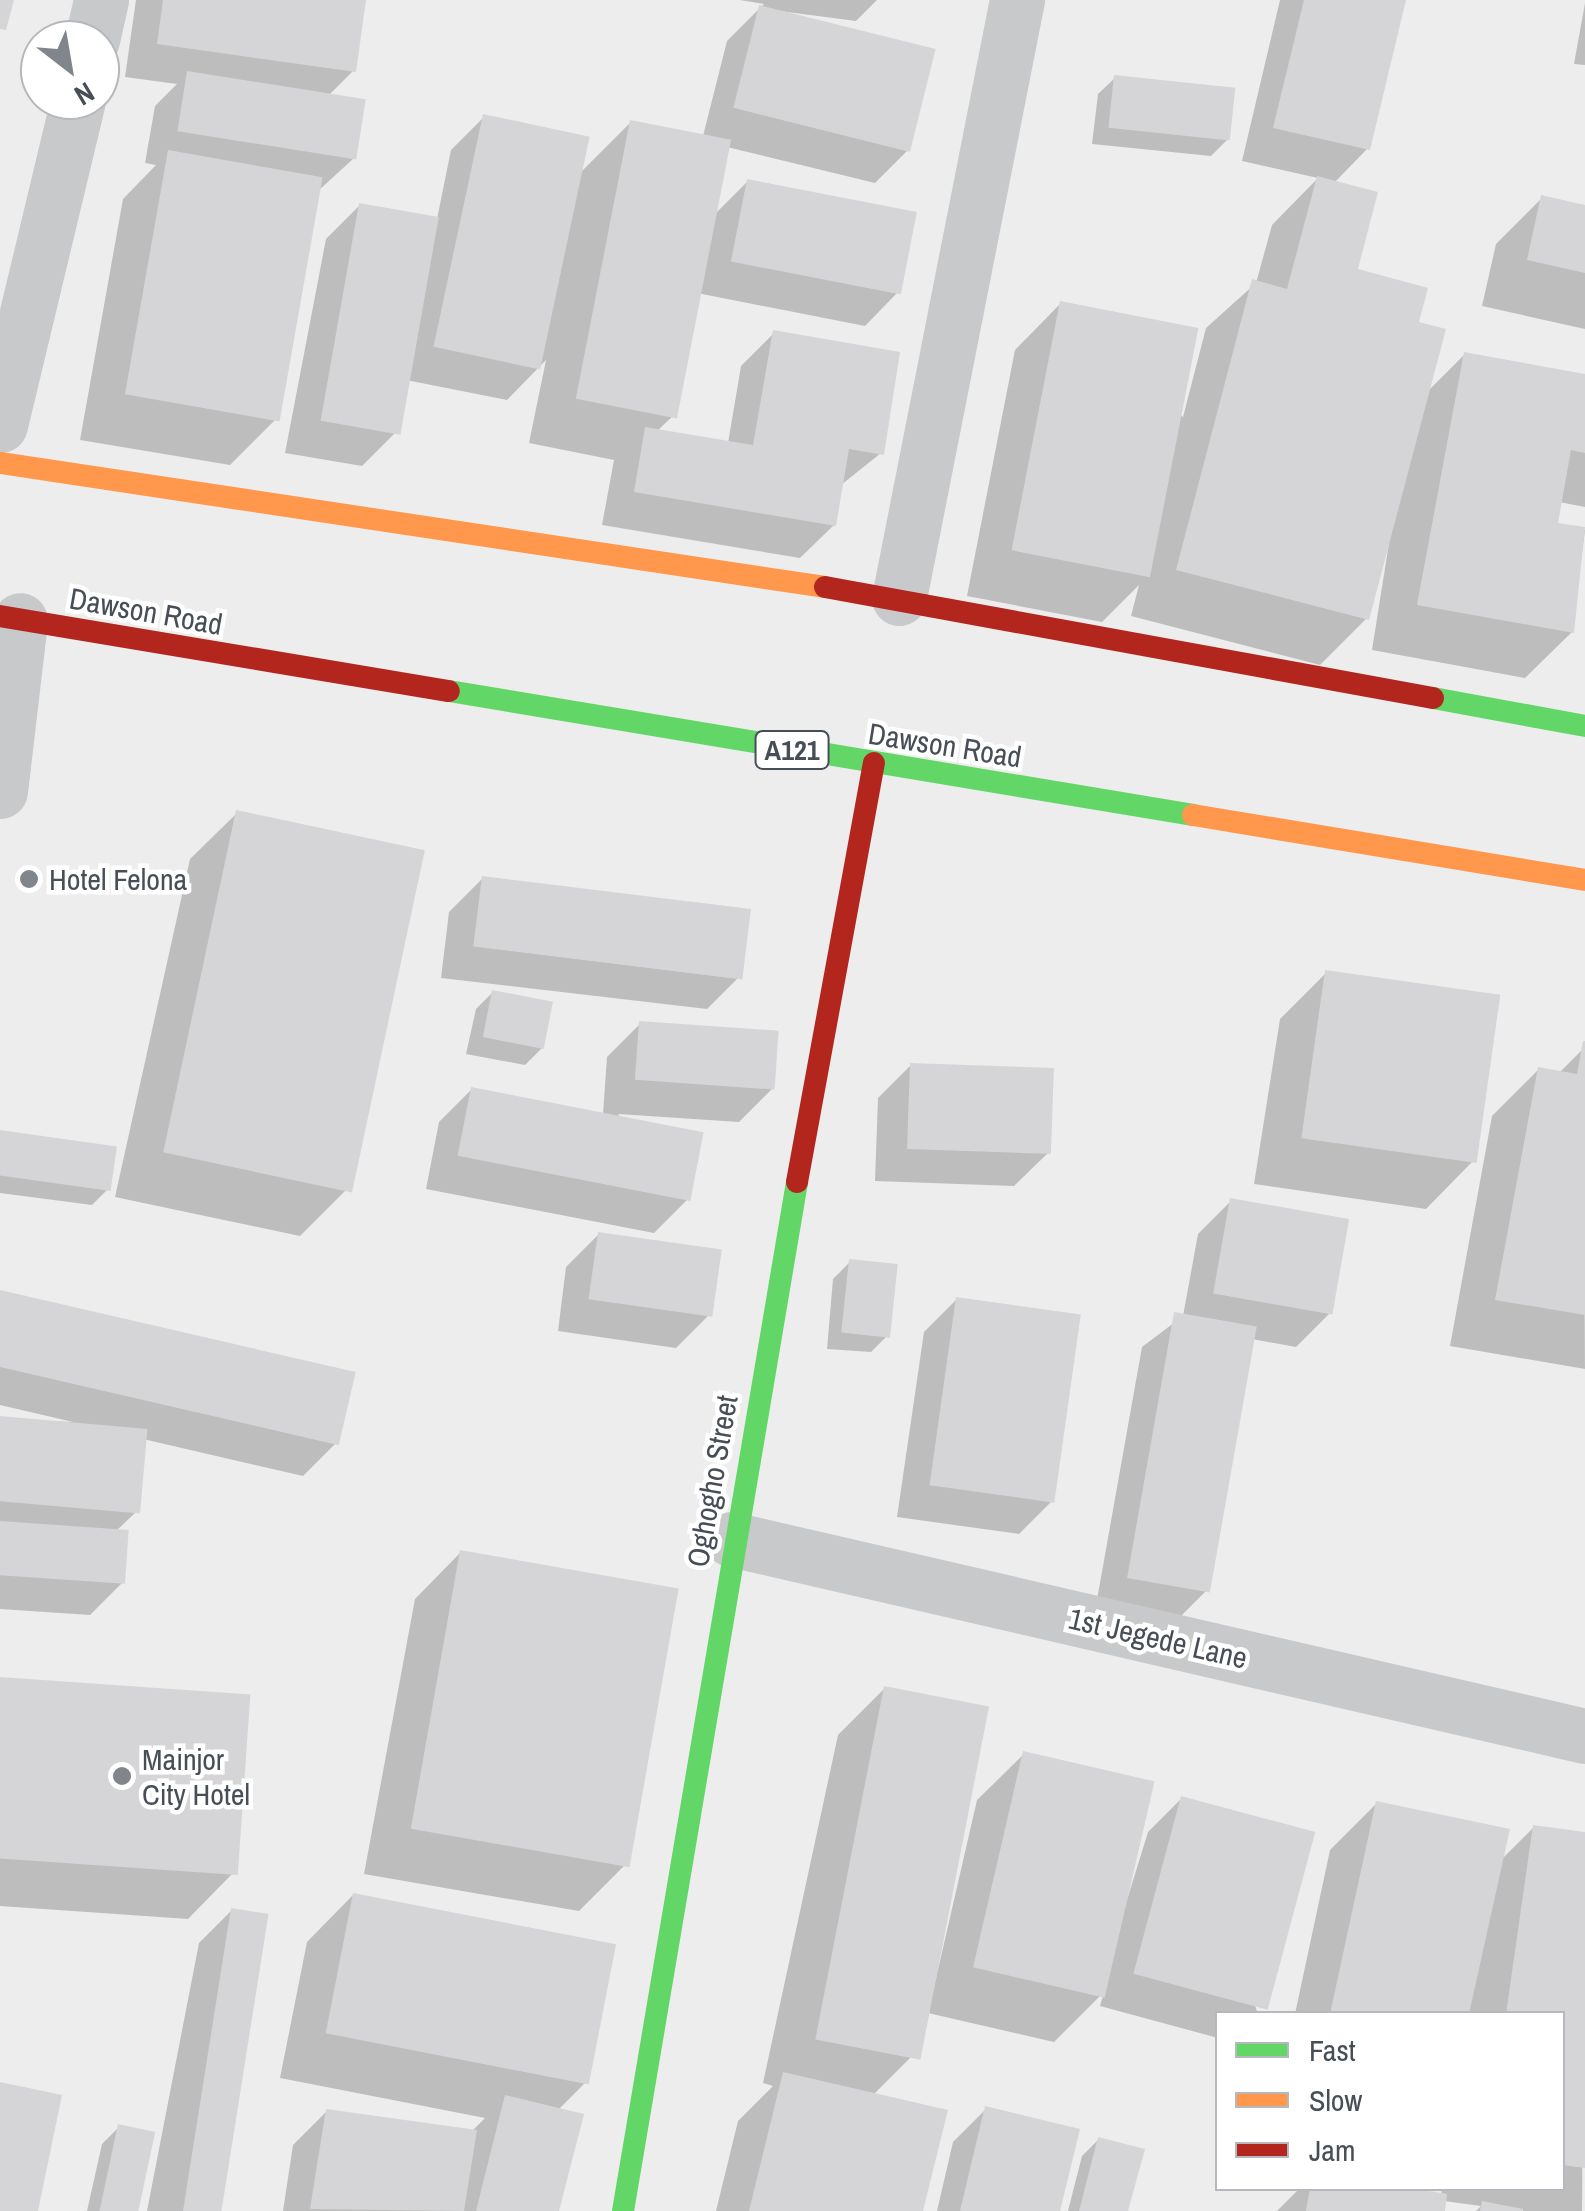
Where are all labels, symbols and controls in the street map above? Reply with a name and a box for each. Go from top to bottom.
north arrow [20,20,120,120]
text: N [68,73,101,115]
street label: Dawson Road [67,580,225,642]
street label: Dawson Road [866,715,1024,775]
road number: A121 [754,727,830,773]
place label: Hotel Felona [49,861,187,897]
marker: Hotel Felona [18,868,40,890]
street label: Oghogho Street [679,1392,745,1570]
street label: 1st Jegede Lane [1065,1600,1251,1676]
place label: Mainjor City Hotel [142,1741,250,1812]
marker: Mainjor City Hotel [111,1765,133,1787]
legend [1215,2011,1565,2191]
text: Fast [1309,2030,1356,2070]
text: Slow [1309,2080,1362,2120]
text: Jam [1309,2130,1355,2170]

